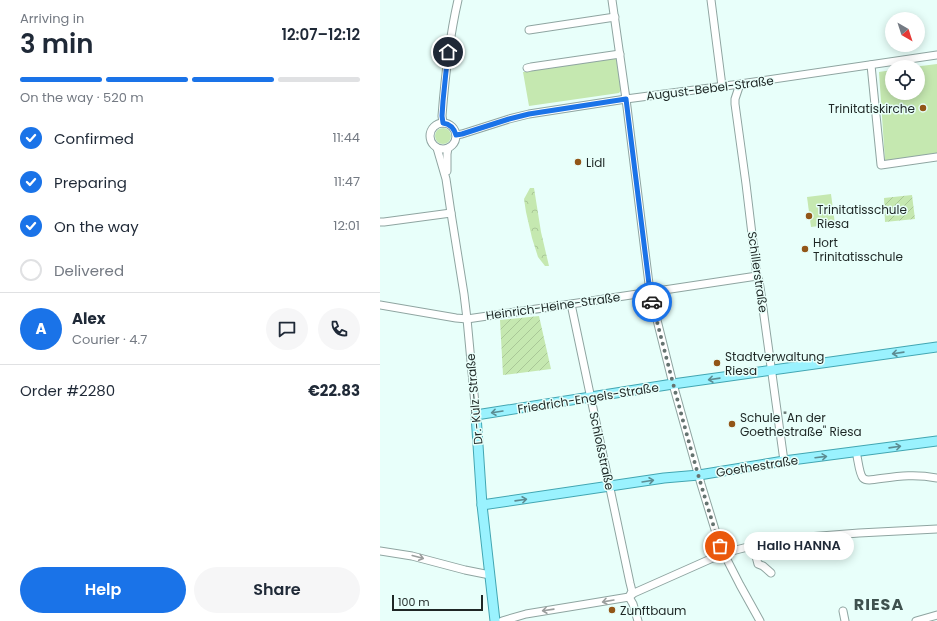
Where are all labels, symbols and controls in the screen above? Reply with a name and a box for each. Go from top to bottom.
text: Arriving in [20,9,84,28]
north arrow [885,12,925,52]
map controls [885,12,925,100]
text: 12:07–12:12 [282,24,360,45]
text: 3 min [20,26,93,62]
pin [431,35,465,69]
icon: home [437,41,459,63]
button: locate [885,60,925,100]
street label: August-Bebel-Straße [645,72,775,104]
text: On the way · 520 m [20,88,144,107]
place label: Trinitatiskirche [828,100,915,117]
marker: Trinitatiskirche [918,103,928,113]
icon: check [20,127,42,149]
text: Confirmed [54,128,134,149]
text: 11:44 [333,128,360,147]
place label: Lidl [586,154,605,171]
marker: Lidl [573,157,583,167]
icon: check [20,171,42,193]
text: Preparing [54,172,127,193]
text: 11:47 [334,172,360,191]
place label: Trinitatisschule Riesa [817,201,907,232]
marker: Trinitatisschule Riesa [804,211,814,221]
icon: check [20,215,42,237]
text: On the way [54,216,139,237]
text: 12:01 [333,216,360,235]
street label: Schillerstraße [744,230,772,314]
place label: Hort Trinitatisschule [813,234,903,265]
marker: Hort Trinitatisschule [800,244,810,254]
text: Delivered [54,260,124,281]
courier [632,282,672,322]
street label: Heinrich-Heine-Straße [485,288,621,324]
icon: car [641,291,663,313]
text: Alex [72,308,106,329]
button: chat [266,308,308,350]
button: phone [318,308,360,350]
text: A [35,318,47,339]
text: Courier · 4.7 [72,330,147,349]
place label: Stadtverwaltung Riesa [725,348,824,379]
one-way arrow [892,349,905,357]
street label: Dr.-Külz-Straße [462,353,486,445]
marker: Stadtverwaltung Riesa [712,358,722,368]
one-way arrow [708,375,721,383]
street label: Friedrich-Engels-Straße [516,378,660,418]
text: Order #2280 [20,380,115,401]
text: €22.83 [308,380,360,401]
one-way arrow [491,408,504,416]
place label: Schule "An der Goethestraße" Riesa [740,409,862,440]
street label: Schloßstraße [585,410,619,492]
marker: Schule "An der Goethestraße" Riesa [727,419,737,429]
one-way arrow [888,443,901,451]
street label: Goethestraße [715,451,799,481]
one-way arrow [814,453,827,461]
one-way arrow [642,477,655,485]
one-way arrow [514,496,527,504]
pin [703,529,737,563]
callout: Hallo HANNA [744,532,854,560]
icon: bag [709,535,731,557]
text: Hallo HANNA [757,536,841,555]
one-way arrow [412,554,425,562]
button: Help [20,567,186,613]
button: Share [194,567,360,613]
scale bar [392,593,483,612]
district label: RIESA [854,593,904,616]
text: 100 m [398,594,430,610]
one-way arrow [602,597,615,605]
place label: Zunftbaum [620,602,686,619]
marker: Zunftbaum [607,605,617,615]
one-way arrow [542,606,555,614]

